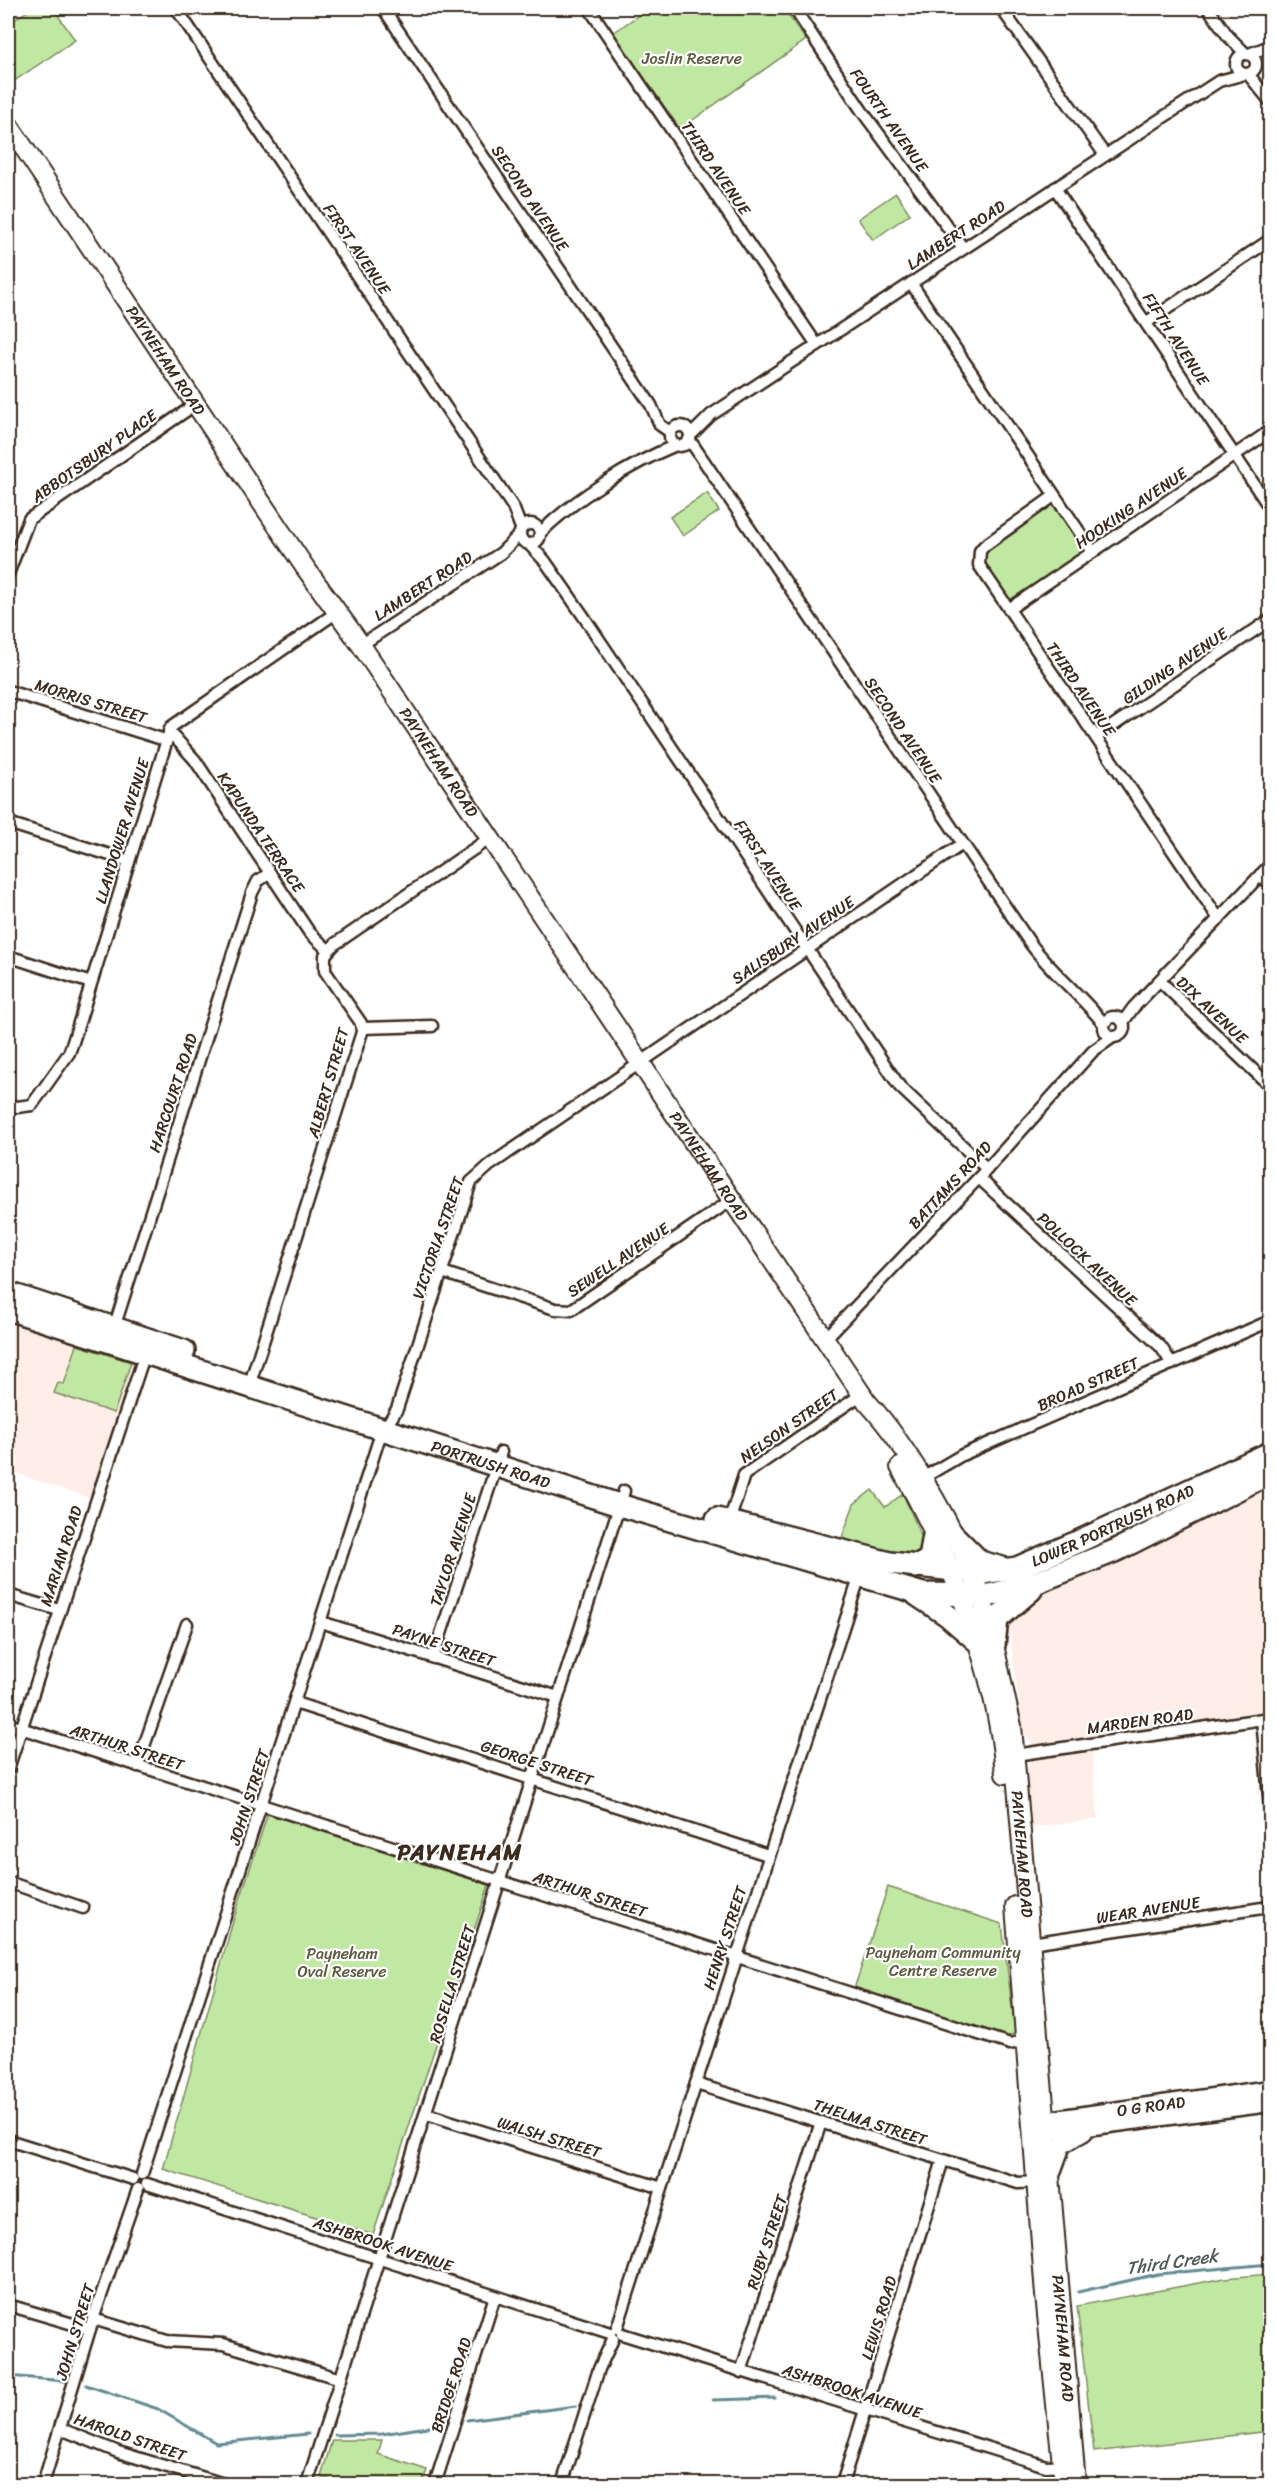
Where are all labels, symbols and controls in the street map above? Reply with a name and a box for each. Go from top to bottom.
park label: Joslin Reserve [641,44,742,73]
street label: FOURTH AVENUE [842,62,937,179]
street label: THIRD AVENUE [673,115,759,222]
street label: SECOND AVENUE [483,139,577,258]
street label: LAMBERT ROAD [901,192,1012,278]
street label: FIRST AVENUE [315,197,399,302]
street label: FIFTH AVENUE [1135,286,1218,393]
street label: PAYNEHAM ROAD [119,299,214,421]
street label: ABBOTSBURY PLACE [24,401,164,511]
street label: HOOKING AVENUE [1068,459,1194,557]
street label: LAMBERT ROAD [368,543,479,629]
street label: GILDING AVENUE [1116,619,1235,712]
street label: THIRD AVENUE [1038,636,1124,743]
street label: MORRIS STREET [31,670,152,732]
street label: SECOND AVENUE [856,671,950,790]
street label: PAYNEHAM ROAD [392,701,487,823]
street label: LLANDOWER AVENUE [86,754,158,907]
street label: KAPUNDA TERRACE [209,765,313,900]
street label: FIRST AVENUE [726,813,810,918]
street label: SALISBURY AVENUE [725,887,862,992]
street label: DIX AVENUE [1169,969,1256,1052]
street label: ALBERT STREET [298,1023,358,1143]
street label: HARCOURT ROAD [140,1029,206,1156]
street label: PAYNEHAM ROAD [662,1105,757,1227]
street label: BATTAMS ROAD [901,1134,999,1236]
street label: VICTORIA STREET [404,1172,473,1303]
street label: POLLOCK AVENUE [1030,1205,1145,1314]
street label: SEWELL AVENUE [561,1214,676,1305]
street label: BROAD STREET [1032,1348,1145,1419]
street label: NELSON STREET [733,1380,846,1471]
street label: PORTRUSH ROAD [427,1431,554,1497]
street label: LOWER PORTRUSH ROAD [1026,1475,1199,1575]
street label: TAYLOR AVENUE [421,1489,485,1610]
street label: MARIAN ROAD [31,1502,91,1610]
street label: PAYNE STREET [389,1615,500,1676]
street label: MARDEN ROAD [1085,1699,1195,1743]
street label: ARTHUR STREET [65,1715,189,1780]
street label: GEORGE STREET [477,1731,598,1795]
street label: JOHN STREET [220,1744,278,1850]
street label: PAYNEHAM ROAD [1003,1789,1043,1919]
district label: PAYNEHAM [397,1833,523,1872]
street label: ARTHUR STREET [528,1862,652,1927]
street label: HENRY STREET [695,1881,756,1994]
street label: WEAR AVENUE [1094,1887,1203,1933]
street label: ROSELLA STREET [420,1920,484,2047]
park label: Payneham Community Centre Reserve [865,1938,1021,1985]
park label: Payneham Oval Reserve [298,1939,387,1986]
street label: O G ROAD [1115,2086,1187,2125]
street label: THELMA STREET [809,2090,932,2154]
street label: WALSH STREET [494,2108,606,2167]
street label: RUBY STREET [738,2190,796,2293]
street label: ASHBROOK AVENUE [308,2207,458,2281]
water label: Third Creek [1124,2239,1222,2284]
street label: LEWIS ROAD [852,2272,906,2364]
street label: PAYNEHAM ROAD [1044,2274,1084,2403]
street label: JOHN STREET [46,2279,104,2385]
street label: BRIDGE ROAD [422,2333,480,2436]
street label: ASHBROOK AVENUE [777,2354,927,2428]
street label: HAROLD STREET [70,2404,191,2470]

